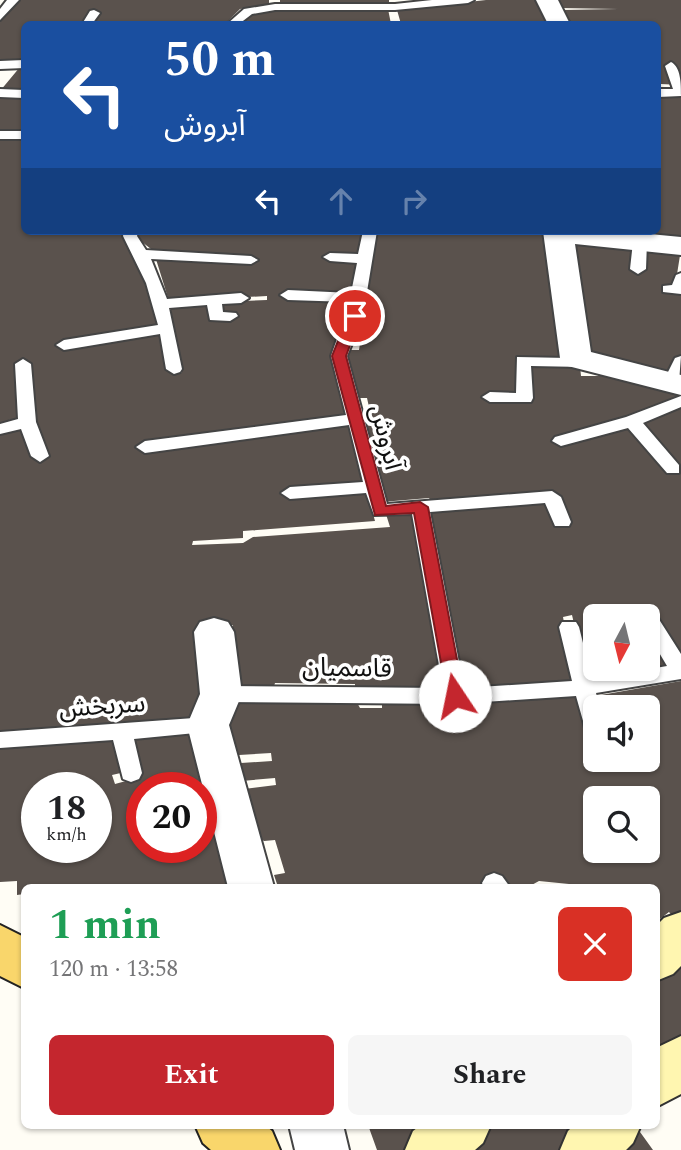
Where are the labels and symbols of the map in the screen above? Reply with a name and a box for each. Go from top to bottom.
pin [325,286,385,346]
street label: آبروش [359,400,414,476]
north arrow [583,604,660,681]
street label: قاسمیان [302,647,392,689]
position arrow [418,659,492,733]
street label: سربخش [58,683,147,729]
speed limit sign: 20 [126,772,217,863]

